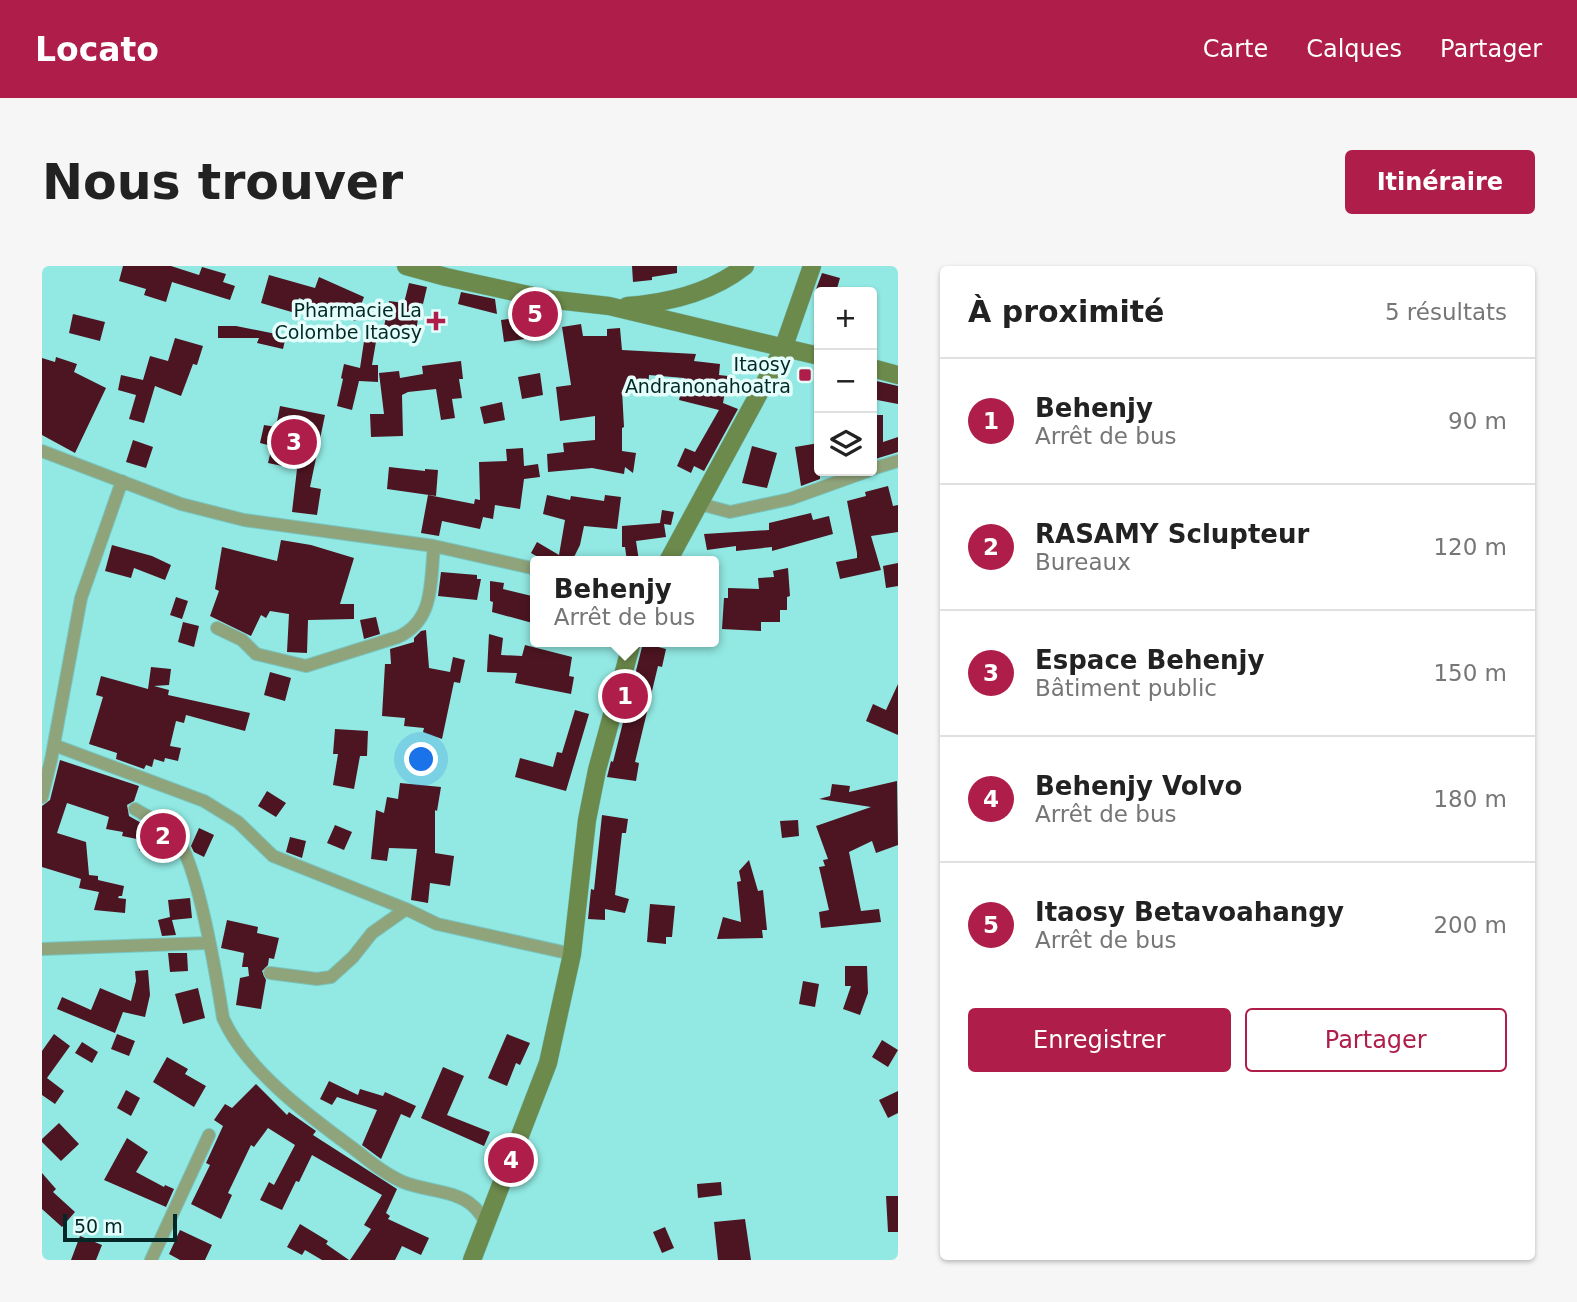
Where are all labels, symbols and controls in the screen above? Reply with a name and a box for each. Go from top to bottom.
text: Locato [35,30,159,69]
text: Carte [1203,35,1268,63]
text: Calques [1306,35,1402,63]
text: Partager [1440,35,1542,63]
button: Itinéraire [1345,150,1535,214]
text: Nous trouver [42,154,403,211]
map controls [814,287,877,476]
button: + [814,287,877,350]
pin: 5 [512,288,558,340]
text: À proximité [968,294,1164,329]
place label: Pharmacie La Colombe Itaosy [274,299,422,343]
text: 5 résultats [1385,299,1507,325]
marker: Pharmacie La Colombe Itaosy [428,313,444,329]
button: − [814,350,877,413]
place label: Itaosy Andranonahoatra [625,353,791,397]
marker: Itaosy Andranonahoatra [797,367,813,383]
text: Behenjy [1035,393,1153,423]
text: 1 [983,408,999,434]
text: 90 m [1448,408,1507,434]
button: layers [814,413,877,476]
pin: 3 [271,416,317,468]
text: Arrêt de bus [1035,423,1176,449]
text: RASAMY Sclupteur [1035,519,1309,549]
text: 2 [983,534,999,560]
text: 120 m [1433,534,1507,560]
text: Bureaux [1035,549,1131,575]
popup [530,556,719,647]
text: Behenjy [554,574,672,604]
text: Arrêt de bus [554,604,695,630]
text: Espace Behenjy [1035,645,1264,675]
text: 3 [983,660,999,686]
text: 150 m [1433,660,1507,686]
pin: 1 [602,670,648,722]
text: Bâtiment public [1035,675,1217,701]
your location [404,742,438,776]
text: Behenjy Volvo [1035,771,1242,801]
text: 4 [983,786,999,812]
text: 180 m [1433,786,1507,812]
text: Arrêt de bus [1035,801,1176,827]
pin: 2 [140,810,186,862]
text: Itaosy Betavoahangy [1035,897,1344,927]
text: 5 [983,912,999,938]
text: 200 m [1433,912,1507,938]
text: Arrêt de bus [1035,927,1176,953]
button: Enregistrer [968,1008,1231,1072]
button: Partager [1245,1008,1507,1072]
pin: 4 [488,1134,534,1186]
scale bar [63,1211,177,1243]
text: 50 m [74,1215,123,1237]

